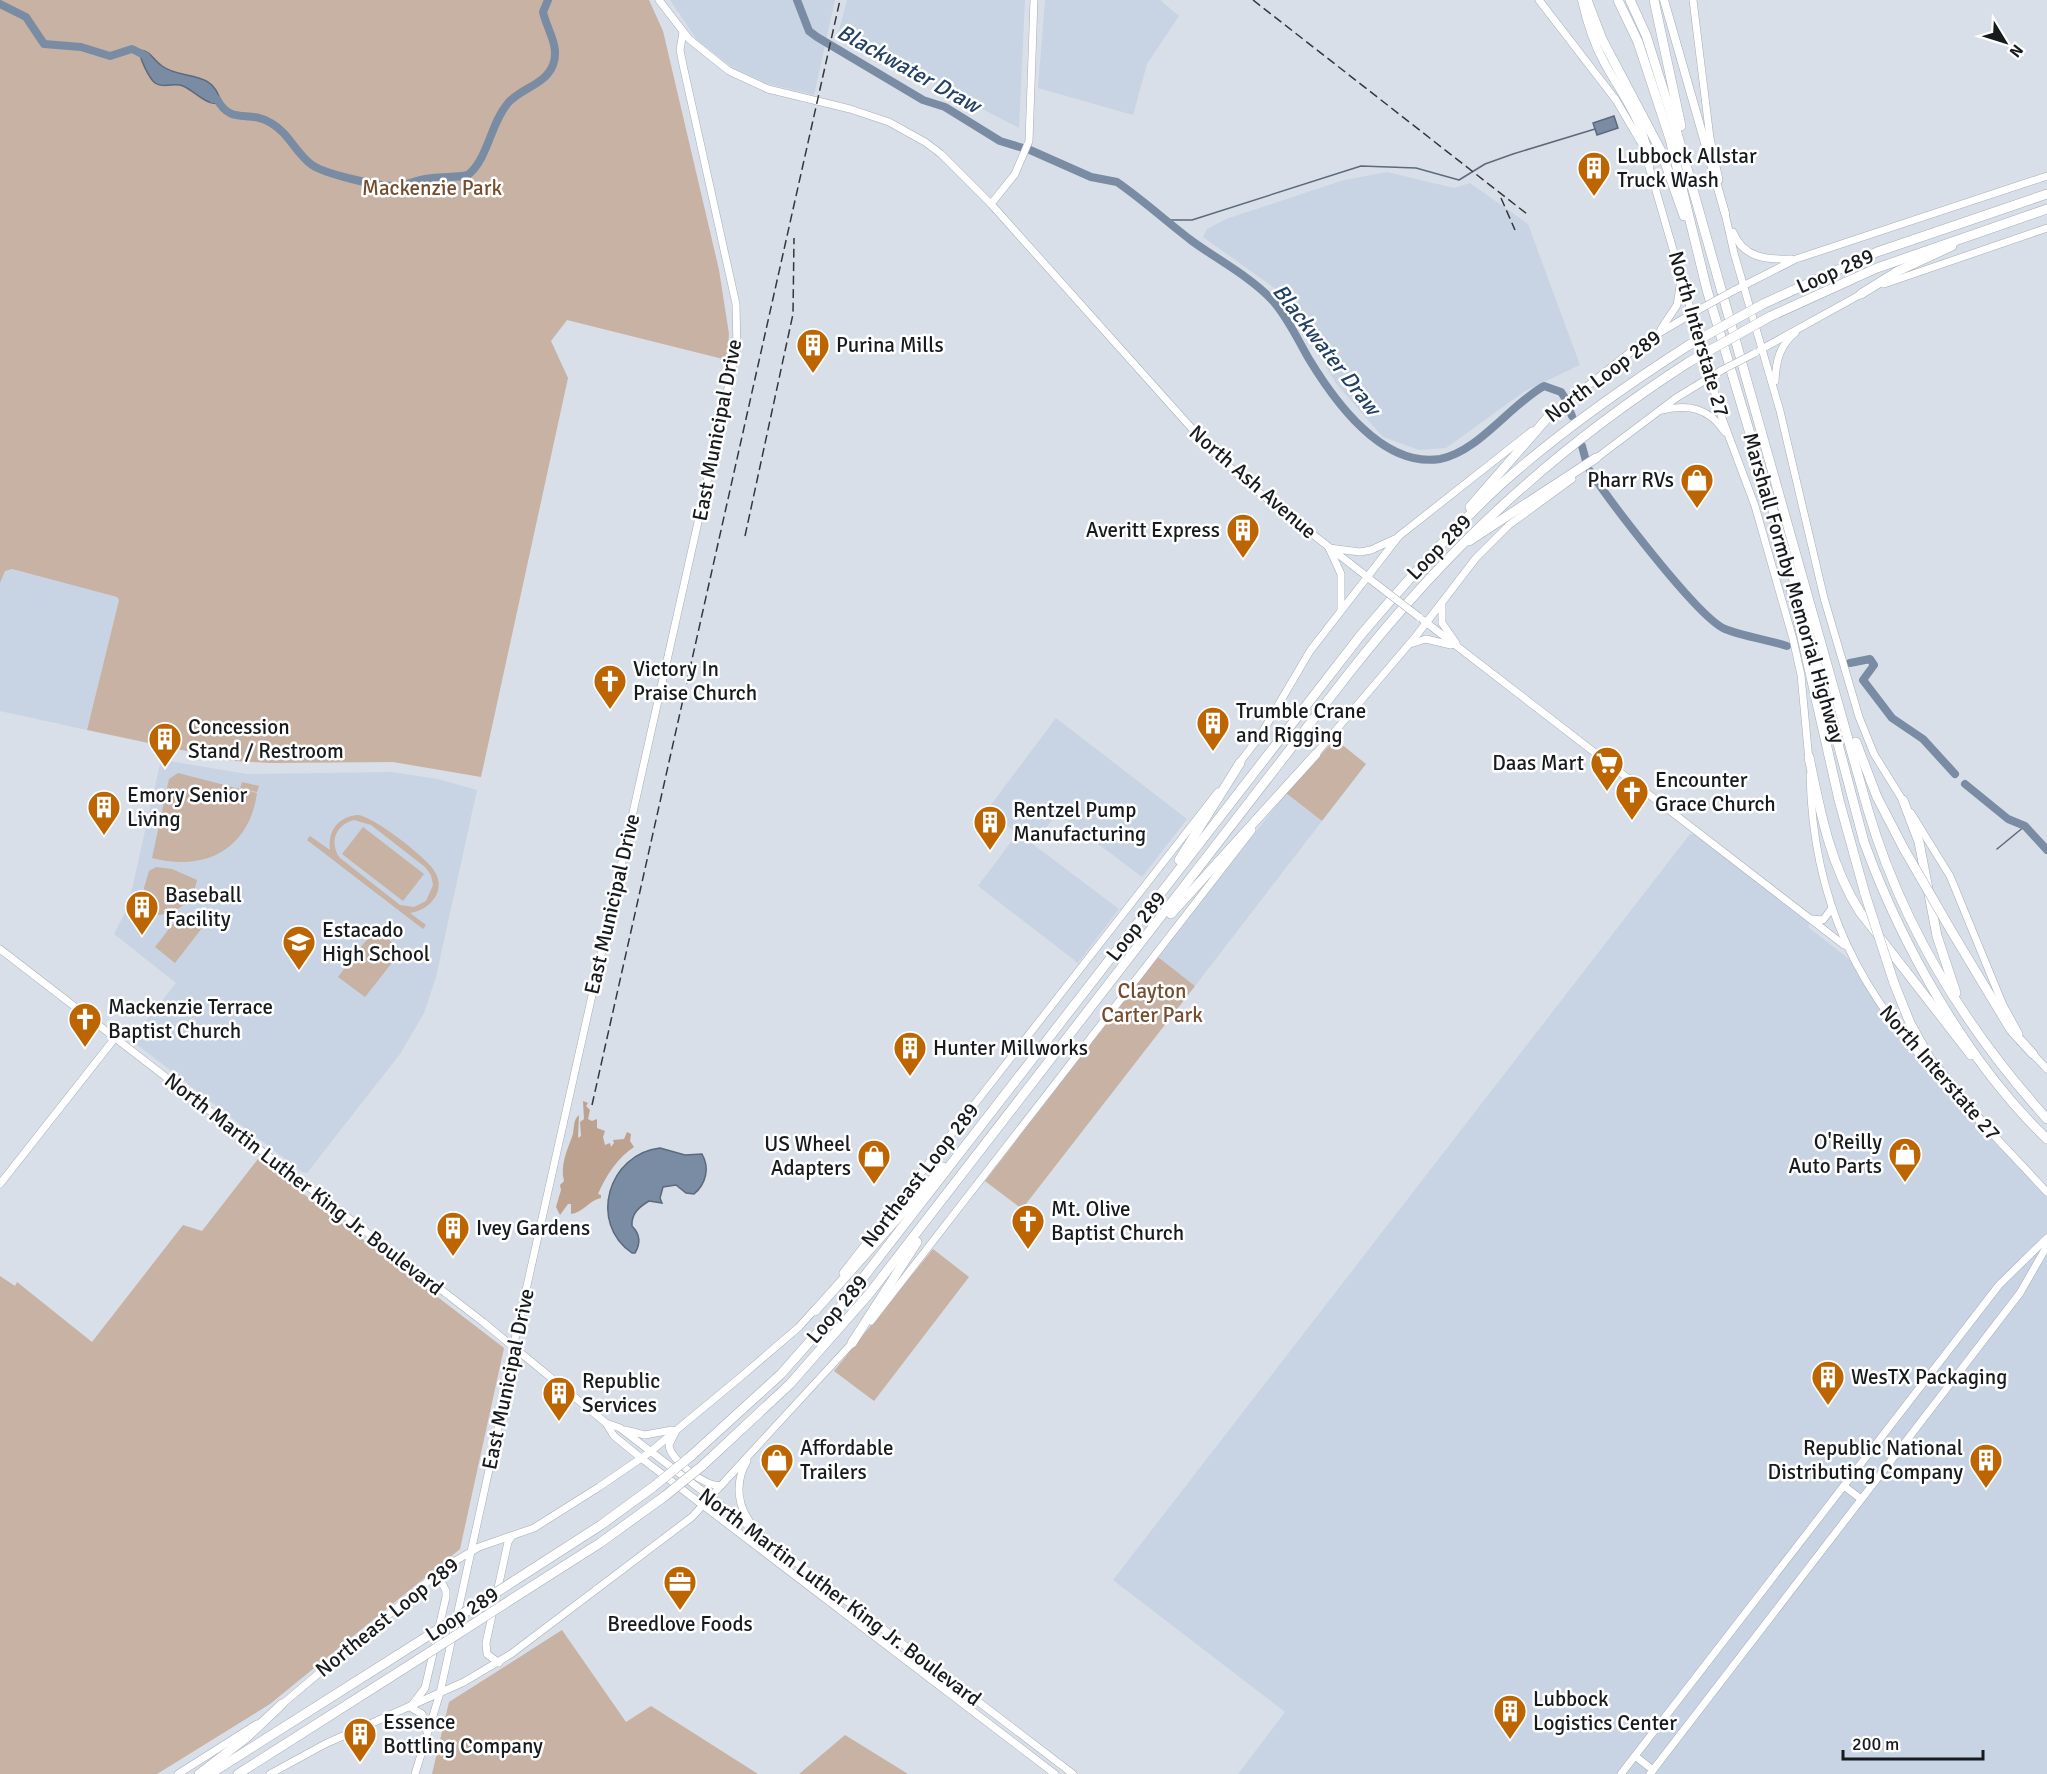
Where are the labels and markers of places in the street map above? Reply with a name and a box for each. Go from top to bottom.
place label: Lubbock Allstar Truck Wash [1617,143,1757,193]
building icon: Lubbock Allstar Truck Wash [1576,150,1612,197]
building icon: Purina Mills [795,327,831,374]
place label: Purina Mills [836,332,944,358]
shop icon: Pharr RVs [1679,462,1715,509]
place label: Pharr RVs [1587,467,1674,493]
building icon: Averitt Express [1225,512,1261,559]
place label: Averitt Express [1086,517,1220,543]
place label: Victory In Praise Church [633,656,757,706]
church icon: Victory In Praise Church [592,663,628,710]
place label: Trumble Crane and Rigging [1236,698,1366,748]
building icon: Trumble Crane and Rigging [1195,705,1231,752]
place label: Concession Stand / Restroom [188,714,344,764]
building icon: Concession Stand / Restroom [147,721,183,768]
supermarket icon: Daas Mart [1589,745,1625,792]
place label: Daas Mart [1492,750,1584,776]
place label: Encounter Grace Church [1655,767,1776,817]
church icon: Encounter Grace Church [1614,774,1650,821]
place label: Emory Senior Living [127,782,247,832]
building icon: Emory Senior Living [86,789,122,836]
place label: Rentzel Pump Manufacturing [1013,797,1146,847]
building icon: Rentzel Pump Manufacturing [972,804,1008,851]
place label: Baseball Facility [165,882,242,932]
building icon: Baseball Facility [124,889,160,936]
place label: Estacado High School [322,917,430,967]
school or university icon: Estacado High School [281,924,317,971]
place label: Mackenzie Terrace Baptist Church [108,994,273,1044]
church icon: Mackenzie Terrace Baptist Church [67,1001,103,1048]
building icon: Hunter Millworks [892,1030,928,1077]
place label: Hunter Millworks [933,1035,1088,1061]
place label: O'Reilly Auto Parts [1788,1129,1882,1179]
place label: US Wheel Adapters [764,1131,851,1181]
shop icon: O'Reilly Auto Parts [1887,1136,1923,1183]
shop icon: US Wheel Adapters [856,1138,892,1185]
place label: Mt. Olive Baptist Church [1051,1196,1184,1246]
church icon: Mt. Olive Baptist Church [1010,1203,1046,1250]
building icon: Ivey Gardens [435,1210,471,1257]
place label: Ivey Gardens [476,1215,590,1241]
building icon: WesTX Packaging [1810,1359,1846,1406]
place label: WesTX Packaging [1851,1364,2007,1390]
place label: Republic Services [582,1368,660,1418]
building icon: Republic Services [541,1375,577,1422]
place label: Affordable Trailers [800,1435,894,1485]
place label: Republic National Distributing Company [1768,1435,1963,1485]
shop icon: Affordable Trailers [759,1442,795,1489]
building icon: Republic National Distributing Company [1968,1442,2004,1489]
office icon: Breedlove Foods [662,1564,698,1611]
place label: Breedlove Foods [607,1611,753,1637]
place label: Lubbock Logistics Center [1533,1686,1677,1736]
building icon: Lubbock Logistics Center [1492,1693,1528,1740]
place label: Essence Bottling Company [383,1709,543,1759]
building icon: Essence Bottling Company [342,1716,378,1763]

